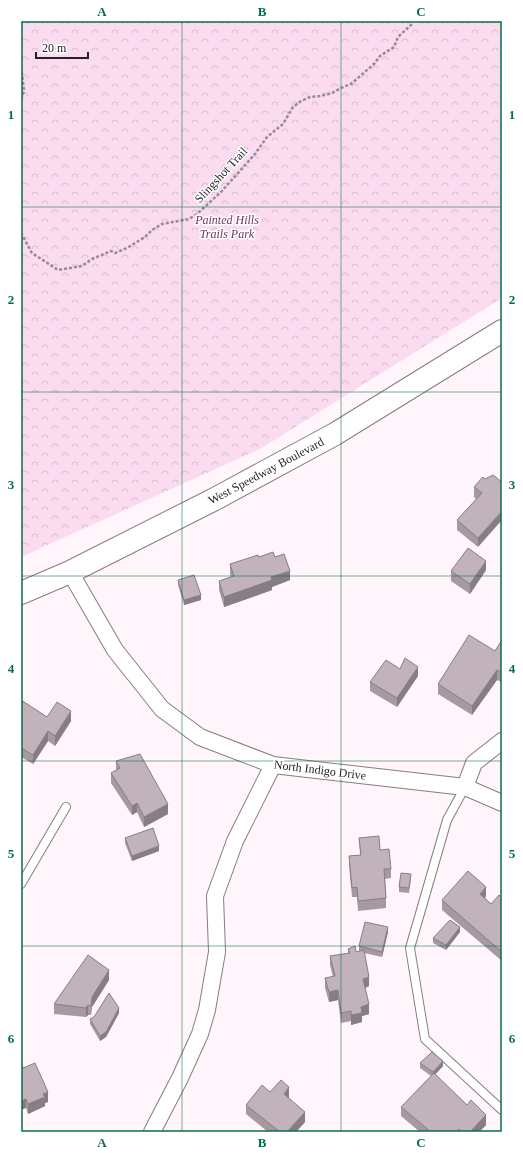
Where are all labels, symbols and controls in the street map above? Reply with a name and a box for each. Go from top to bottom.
text: A [97,4,107,19]
text: B [258,4,267,19]
text: C [416,4,426,19]
scale bar [36,34,88,60]
text: 20 m [42,41,67,55]
text: 1 [8,107,14,122]
text: 1 [509,107,515,122]
street label: Slingshot Trail [192,144,251,206]
park label: Painted Hills Trails Park [194,213,259,241]
text: 2 [8,292,14,307]
text: 2 [509,292,515,307]
street label: West Speedway Boulevard [206,435,326,507]
text: 3 [8,477,15,492]
text: 3 [509,477,516,492]
text: 4 [8,661,15,676]
text: 4 [509,661,516,676]
street label: North Indigo Drive [273,757,367,783]
text: 5 [8,846,15,861]
text: 5 [509,846,516,861]
text: 6 [8,1031,15,1046]
text: 6 [509,1031,516,1046]
text: A [97,1135,107,1150]
text: B [258,1135,267,1150]
text: C [416,1135,426,1150]

